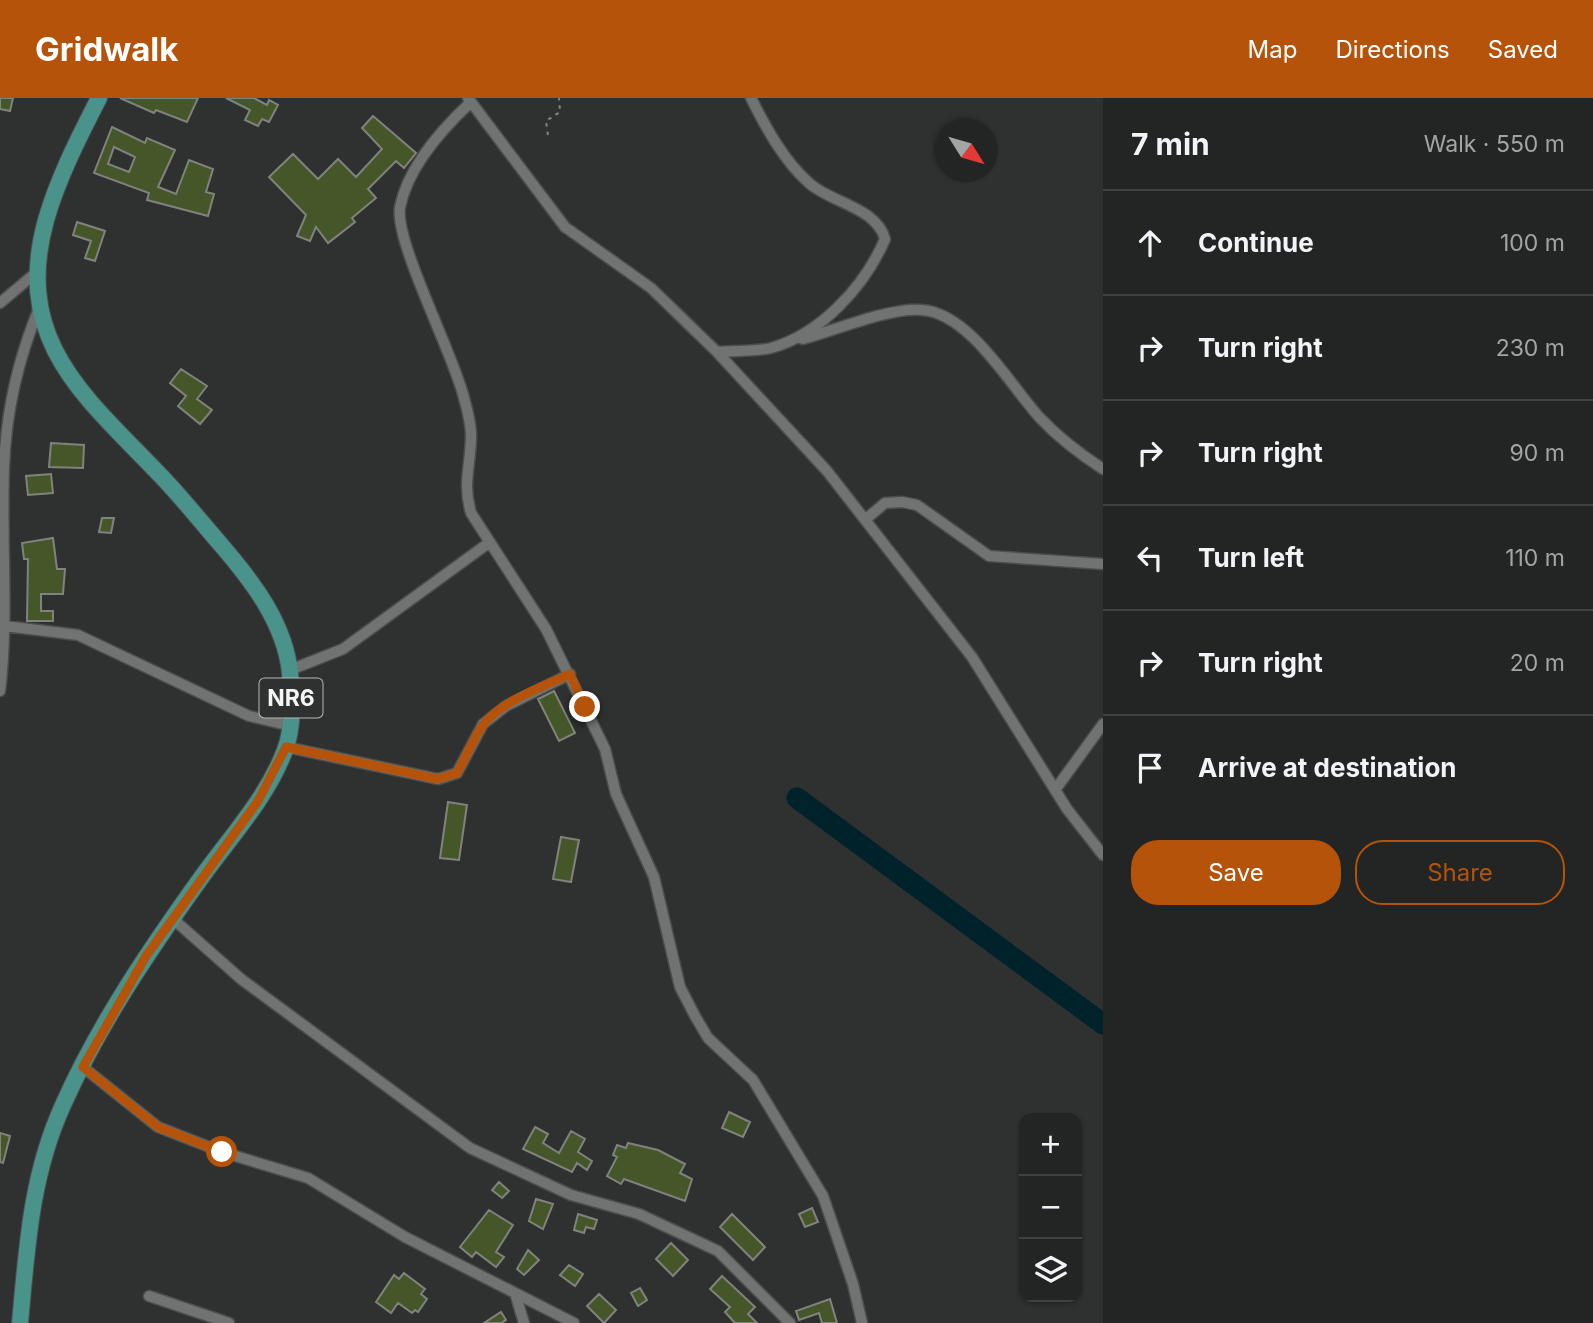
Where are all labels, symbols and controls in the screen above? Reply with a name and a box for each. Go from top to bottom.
text: Gridwalk [35,29,178,69]
text: Map [1248,35,1297,64]
text: Directions [1335,35,1450,64]
text: Saved [1488,35,1558,64]
north arrow [935,119,998,182]
text: 7 min [1131,126,1210,162]
text: Walk · 550 m [1424,130,1565,158]
icon: ahead [1131,224,1169,262]
text: Continue [1198,227,1314,258]
text: 100 m [1500,229,1565,257]
icon: right [1131,329,1169,367]
text: Turn right [1198,332,1323,363]
text: 230 m [1496,334,1565,362]
icon: right [1131,434,1169,472]
text: Turn right [1198,437,1323,468]
text: 90 m [1510,439,1565,467]
icon: left [1131,539,1169,577]
text: Turn left [1198,542,1304,573]
text: 110 m [1505,544,1565,572]
icon: right [1131,644,1169,682]
text: Turn right [1198,647,1323,678]
text: 20 m [1510,649,1565,677]
road number: NR6 [260,678,322,718]
route end [569,691,600,722]
icon: arrive [1131,749,1169,787]
text: Arrive at destination [1198,752,1457,783]
button: Save [1131,840,1341,905]
button: Share [1355,840,1565,905]
map controls [1019,1113,1082,1302]
button: + [1019,1113,1082,1176]
route start [206,1136,237,1167]
button: − [1019,1176,1082,1239]
button: layers [1019,1239,1082,1302]

